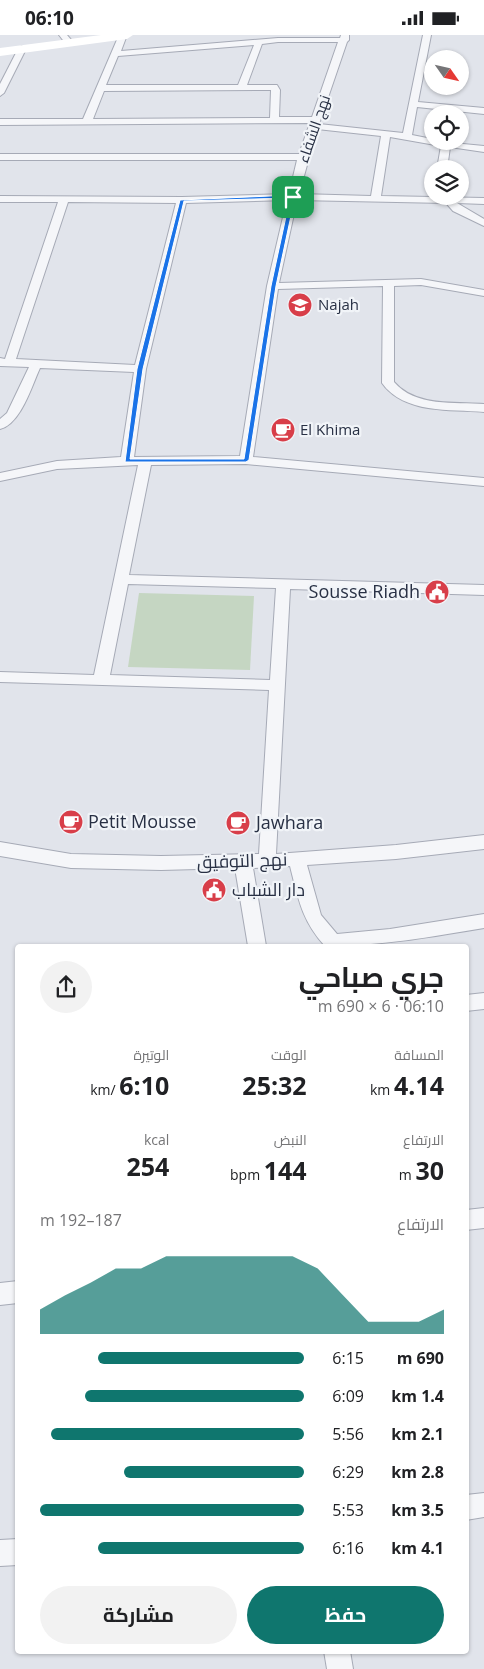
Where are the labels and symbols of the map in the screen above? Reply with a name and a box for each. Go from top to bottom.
north arrow [424,50,469,95]
street label: نهج الشفاء [292,92,336,166]
pin [272,176,314,218]
school or university icon: Najah [287,292,313,318]
place label: Najah [318,294,359,314]
cafe icon: El Khima [270,417,296,443]
place label: El Khima [300,419,360,439]
place label: Sousse Riadh [309,579,420,603]
public building icon: Sousse Riadh [424,579,450,605]
cafe icon: Petit Mousse [58,809,84,835]
place label: Petit Mousse [88,809,196,833]
cafe icon: Jawhara [225,810,251,836]
place label: Jawhara [254,810,323,834]
street label: نهج التوفيق [196,846,288,875]
public building icon: دار الشباب [201,877,227,903]
place label: دار الشباب [232,877,305,901]

